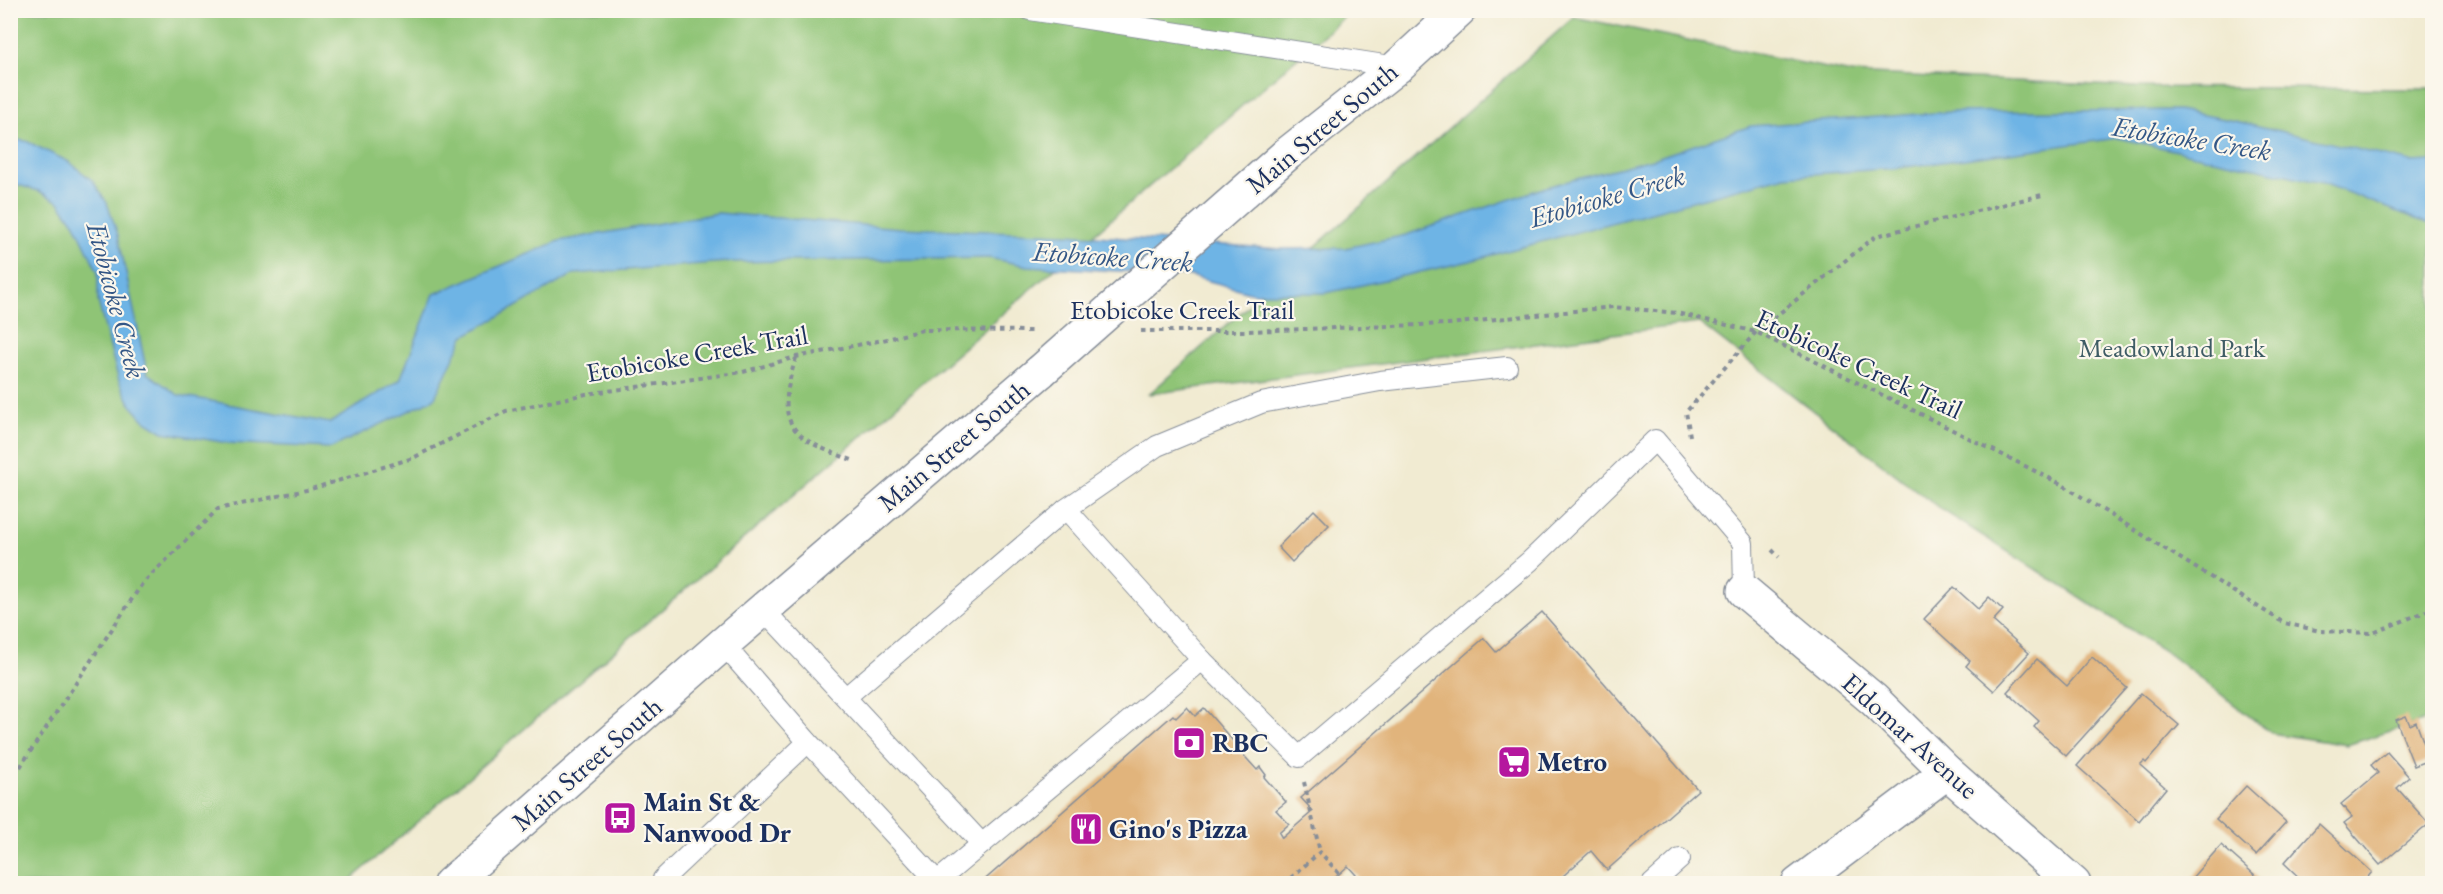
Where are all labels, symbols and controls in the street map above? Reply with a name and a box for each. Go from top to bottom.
street label: Main Street South [1238,54,1405,201]
water label: Etobicoke Creek [2109,108,2274,168]
water label: Etobicoke Creek [1524,157,1689,236]
water label: Etobicoke Creek [79,217,155,382]
water label: Etobicoke Creek [1031,232,1194,280]
street label: Etobicoke Creek Trail [1070,292,1294,327]
street label: Etobicoke Creek Trail [1750,300,1968,427]
street label: Etobicoke Creek Trail [583,317,810,390]
park label: Meadowland Park [2079,330,2266,365]
street label: Main Street South [870,372,1037,519]
street label: Eldomar Avenue [1835,665,1986,806]
street label: Main Street South [504,689,669,839]
bank icon: RBC [1171,725,1207,761]
place label: RBC [1212,725,1269,760]
supermarket icon: Metro [1496,744,1532,780]
place label: Metro [1537,744,1607,779]
place label: Main St & Nanwood Dr [643,784,792,850]
bus stop icon: Main St & Nanwood Dr [602,800,638,836]
restaurant icon: Gino's Pizza [1068,811,1104,847]
place label: Gino's Pizza [1109,811,1248,846]

